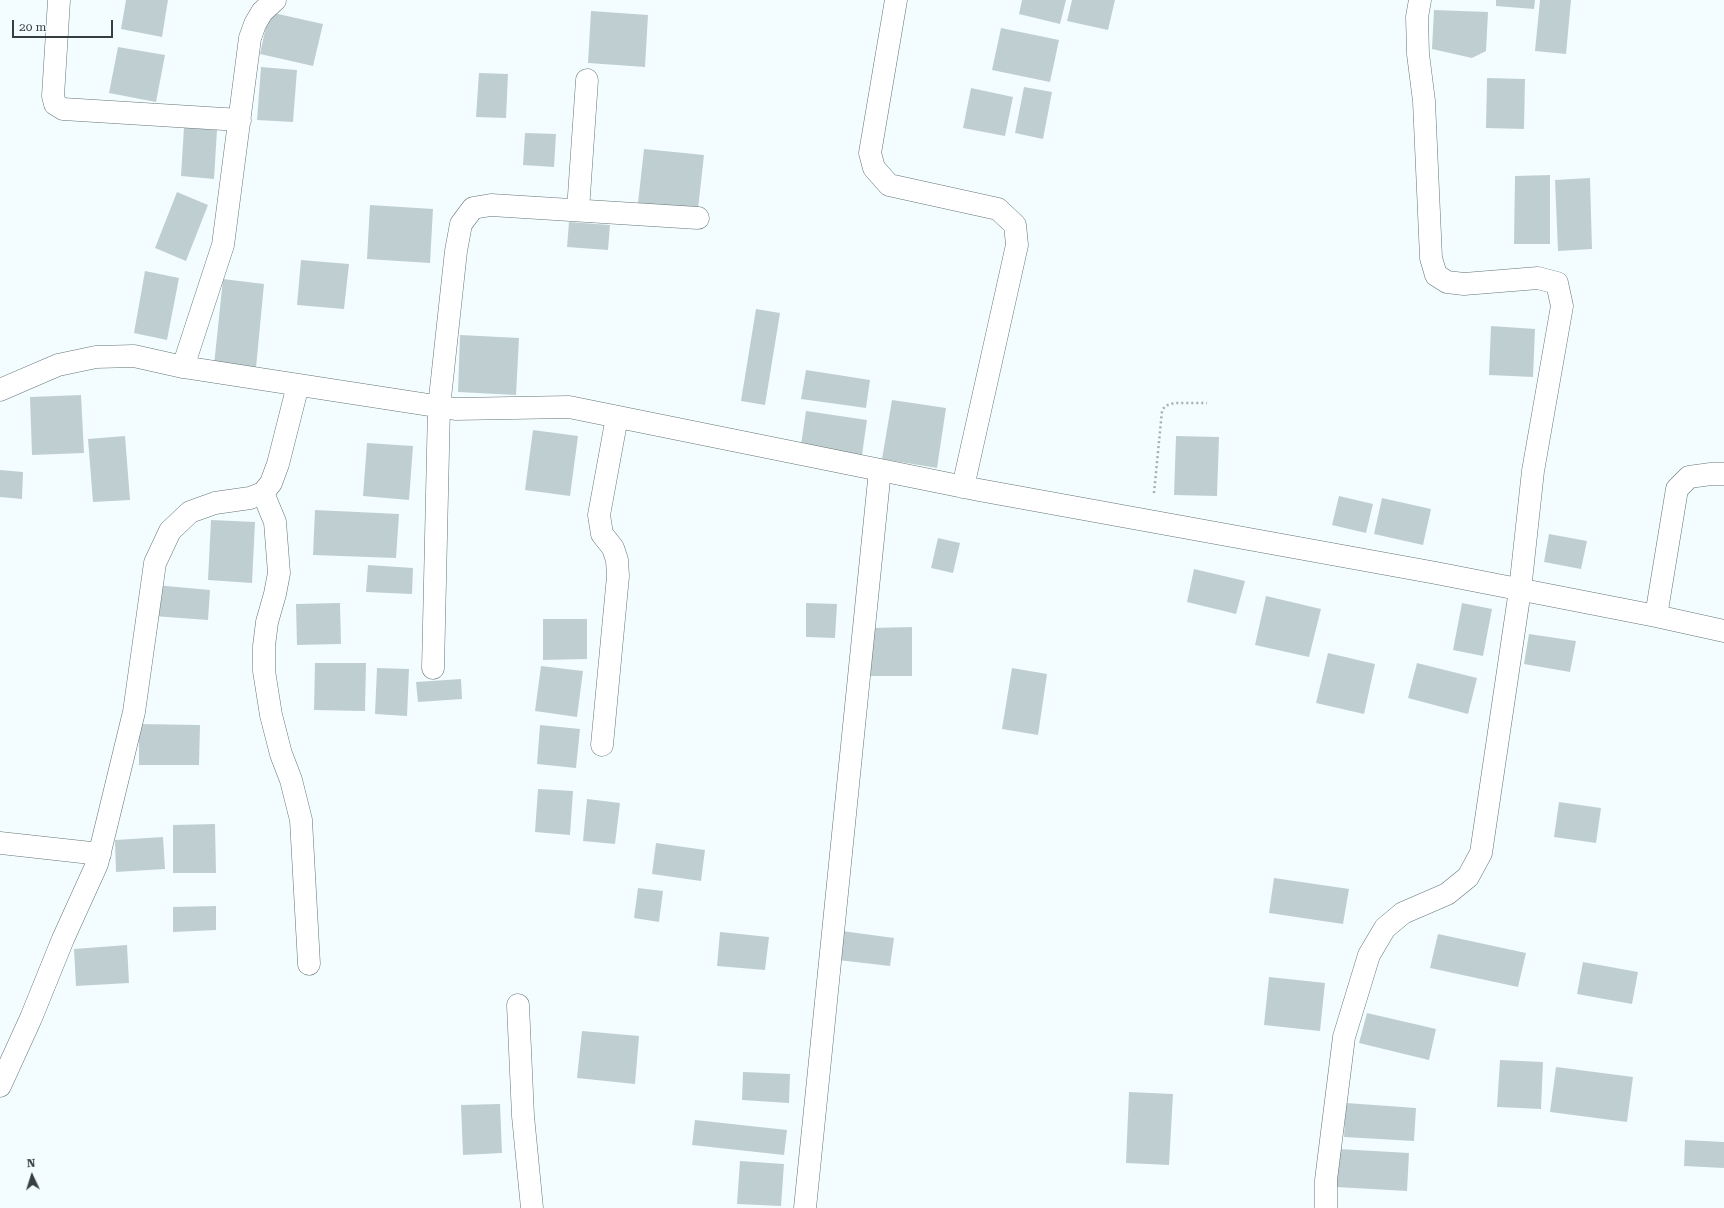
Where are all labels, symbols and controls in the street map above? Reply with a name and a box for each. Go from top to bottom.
scale bar [14,12,115,38]
text: 20 m [19,20,46,34]
north arrow [12,1156,52,1196]
text: N [26,1157,36,1170]

